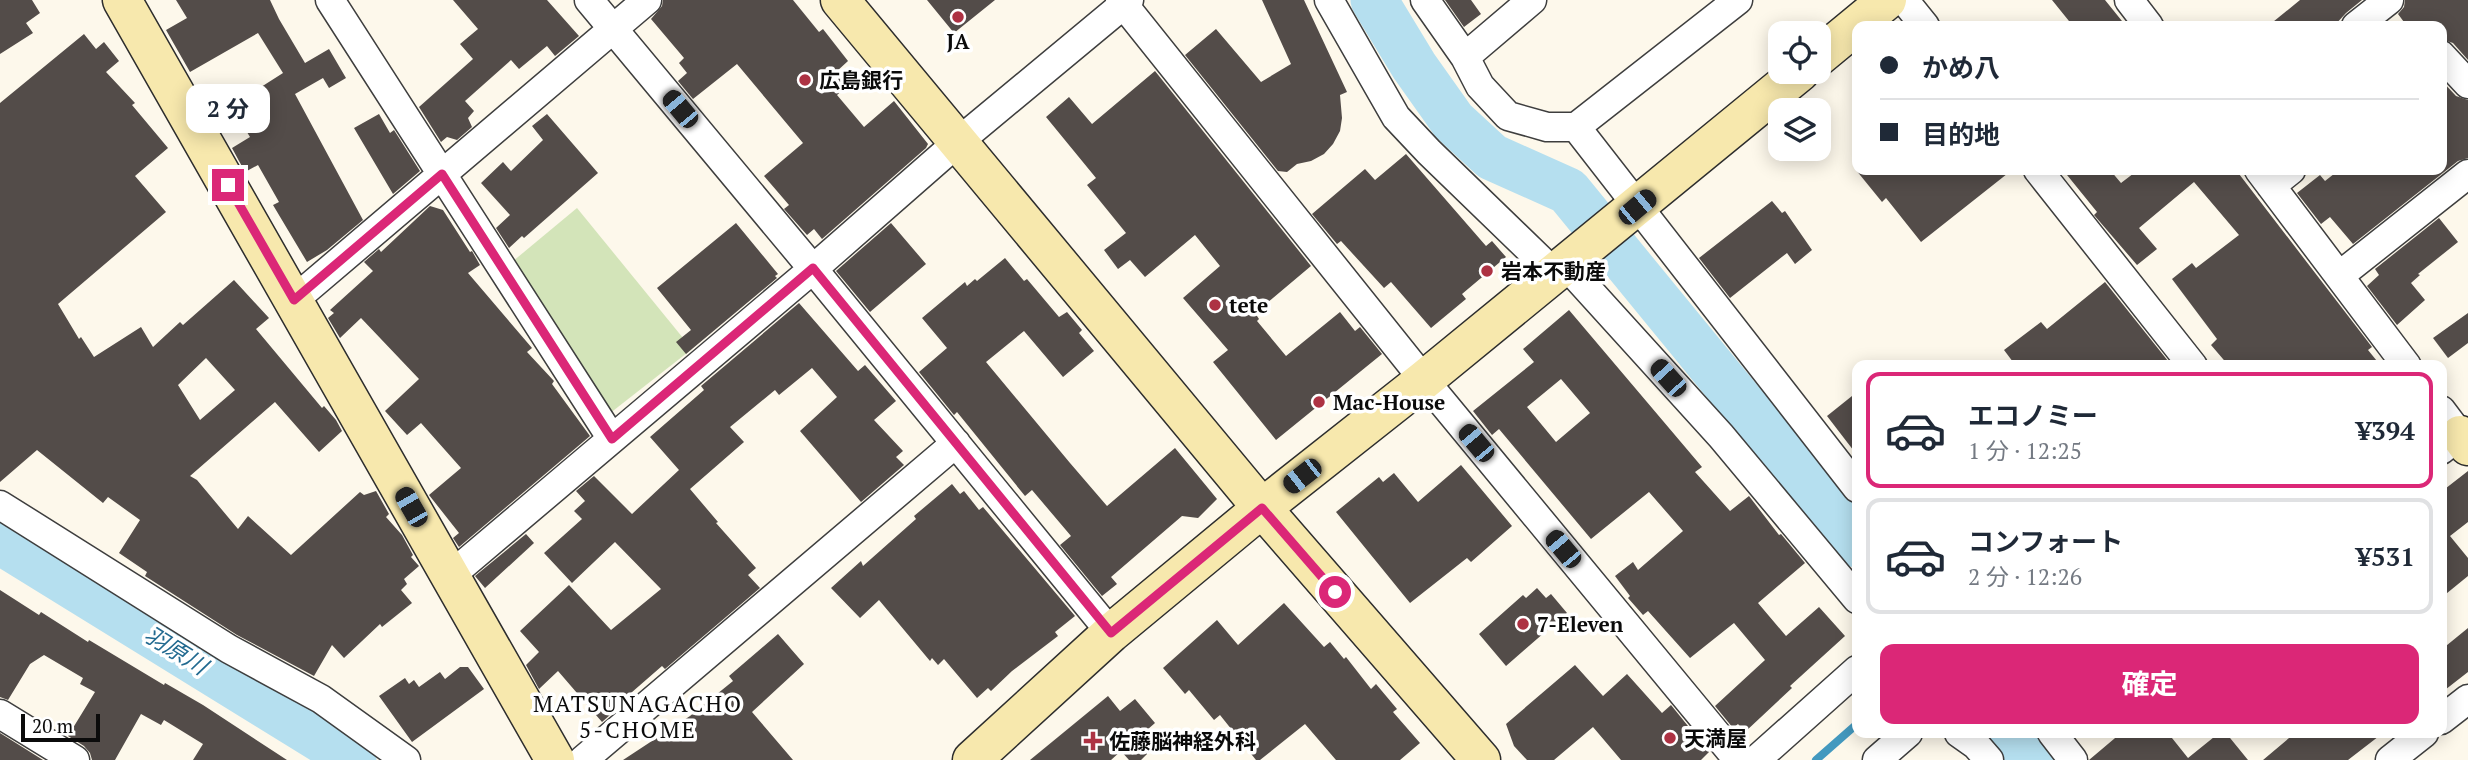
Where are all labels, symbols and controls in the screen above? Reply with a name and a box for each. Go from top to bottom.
marker: JA [950,9,966,25]
map controls [1768,21,1831,161]
button: locate [1768,21,1831,84]
place label: JA [947,27,970,55]
text: かめ八 [1922,50,2000,84]
place label: 広島銀行 [819,66,903,94]
marker: 広島銀行 [797,72,813,88]
callout: 2 分 [186,83,270,132]
car [659,86,702,132]
text: 2 分 [207,93,249,124]
button: layers [1768,98,1831,161]
text: 目的地 [1922,117,2000,151]
route end [212,169,244,201]
car [1615,185,1660,229]
place label: 岩本不動産 [1501,257,1606,285]
marker: 岩本不動産 [1479,263,1495,279]
place label: tete [1229,291,1268,319]
marker: tete [1207,297,1223,313]
car [1647,355,1690,401]
place label: Mac-House [1333,388,1445,416]
marker: Mac-House [1311,394,1327,410]
text: エコノミー [1968,398,2098,432]
icon: car [1884,399,1947,462]
text: ¥394 [2356,413,2415,447]
car [1455,420,1498,466]
text: 1 分 · 12:25 [1968,435,2082,466]
car [1279,455,1326,497]
car [392,484,431,530]
text: コンフォート [1968,524,2123,558]
icon: car [1884,525,1947,588]
car [1542,526,1585,572]
text: ¥531 [2356,539,2415,573]
text: 2 分 · 12:26 [1968,561,2082,592]
route start [1319,576,1351,608]
place label: 7-Eleven [1537,610,1624,638]
marker: 7-Eleven [1515,616,1531,632]
water label: 羽原川 [139,619,216,683]
button: 確定 [1880,644,2419,724]
district label: MATSUNAGACHO 5-CHOME [533,688,743,745]
scale bar [21,711,100,743]
text: 20 m [32,713,73,738]
place label: 天満屋 [1684,724,1747,752]
place label: 佐藤脳神経外科 [1109,727,1256,755]
marker: 天満屋 [1662,730,1678,746]
marker: 佐藤脳神経外科 [1083,731,1103,751]

